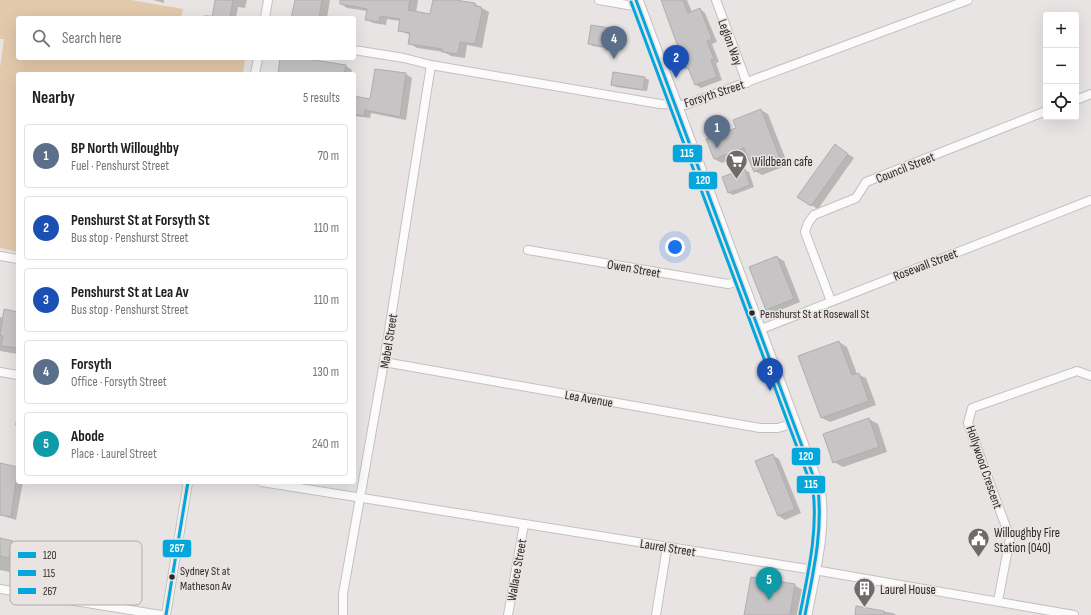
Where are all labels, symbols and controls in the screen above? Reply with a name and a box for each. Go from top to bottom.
map controls [1043,12,1079,120]
button: + [1043,12,1079,48]
search box [16,16,356,60]
street label: Legion Way [714,17,746,68]
pin: 4 [601,26,627,59]
icon: search [30,27,52,49]
text: Search here [62,29,122,48]
pin: 2 [663,45,689,78]
button: − [1043,48,1079,84]
street label: Forsyth Street [682,77,747,111]
button: locate [1043,84,1079,120]
text: Nearby [32,88,75,108]
text: 5 results [303,90,340,106]
pin: 1 [704,115,730,148]
text: BP North Willoughby [71,139,179,158]
line badge: 115 [672,144,703,163]
text: 115 [680,147,694,160]
text: 1 [43,148,49,164]
text: 70 m [318,148,339,164]
supermarket icon: Wildbean cafe [723,148,749,181]
street label: Council Street [874,149,937,187]
place label: Wildbean cafe [752,154,813,170]
text: Fuel · Penshurst Street [71,158,169,174]
line badge: 120 [688,171,718,190]
text: 120 [696,174,710,187]
text: Penshurst St at Forsyth St [71,211,210,230]
text: 2 [43,220,49,236]
text: 110 m [314,220,339,236]
text: Bus stop · Penshurst Street [71,230,189,246]
your location [665,237,685,257]
street label: Rosewall Street [891,245,960,285]
street label: Owen Street [606,256,662,282]
text: Penshurst St at Lea Av [71,283,189,302]
text: 3 [43,292,49,308]
text: 110 m [314,292,339,308]
text: Bus stop · Penshurst Street [71,302,189,318]
place label: Penshurst St at Rosewall St [760,307,870,322]
marker: Penshurst St at Rosewall St [747,308,757,318]
street label: Mabel Street [377,313,401,370]
text: Forsyth [71,355,112,374]
pin: 3 [757,358,783,391]
text: 4 [43,364,49,380]
text: 130 m [313,364,339,380]
text: Office · Forsyth Street [71,374,167,390]
street label: Lea Avenue [563,387,614,411]
street label: Hollywood Crescent [962,424,1006,511]
text: Abode [71,427,104,446]
text: 5 [43,436,49,452]
text: 240 m [312,436,339,452]
text: Place · Laurel Street [71,446,157,462]
line badge: 120 [791,447,821,466]
text: 120 [799,450,813,463]
line badge: 115 [796,475,826,494]
text: 115 [804,478,818,491]
place label: Willoughby Fire Station (040) [994,525,1060,556]
public building icon: Willoughby Fire Station (040) [965,526,991,559]
street label: Laurel Street [639,536,697,560]
street label: Wallace Street [504,538,530,603]
line badge: 267 [162,539,192,558]
legend [10,541,142,605]
text: 267 [170,542,185,555]
text: 120 [43,549,57,562]
place label: Sydney St at Matheson Av [180,564,232,594]
text: 115 [43,567,55,580]
pin: 5 [756,567,782,600]
marker: Sydney St at Matheson Av [167,572,177,582]
building icon: Laurel House [852,576,878,609]
place label: Laurel House [880,582,936,598]
text: 267 [43,585,57,598]

